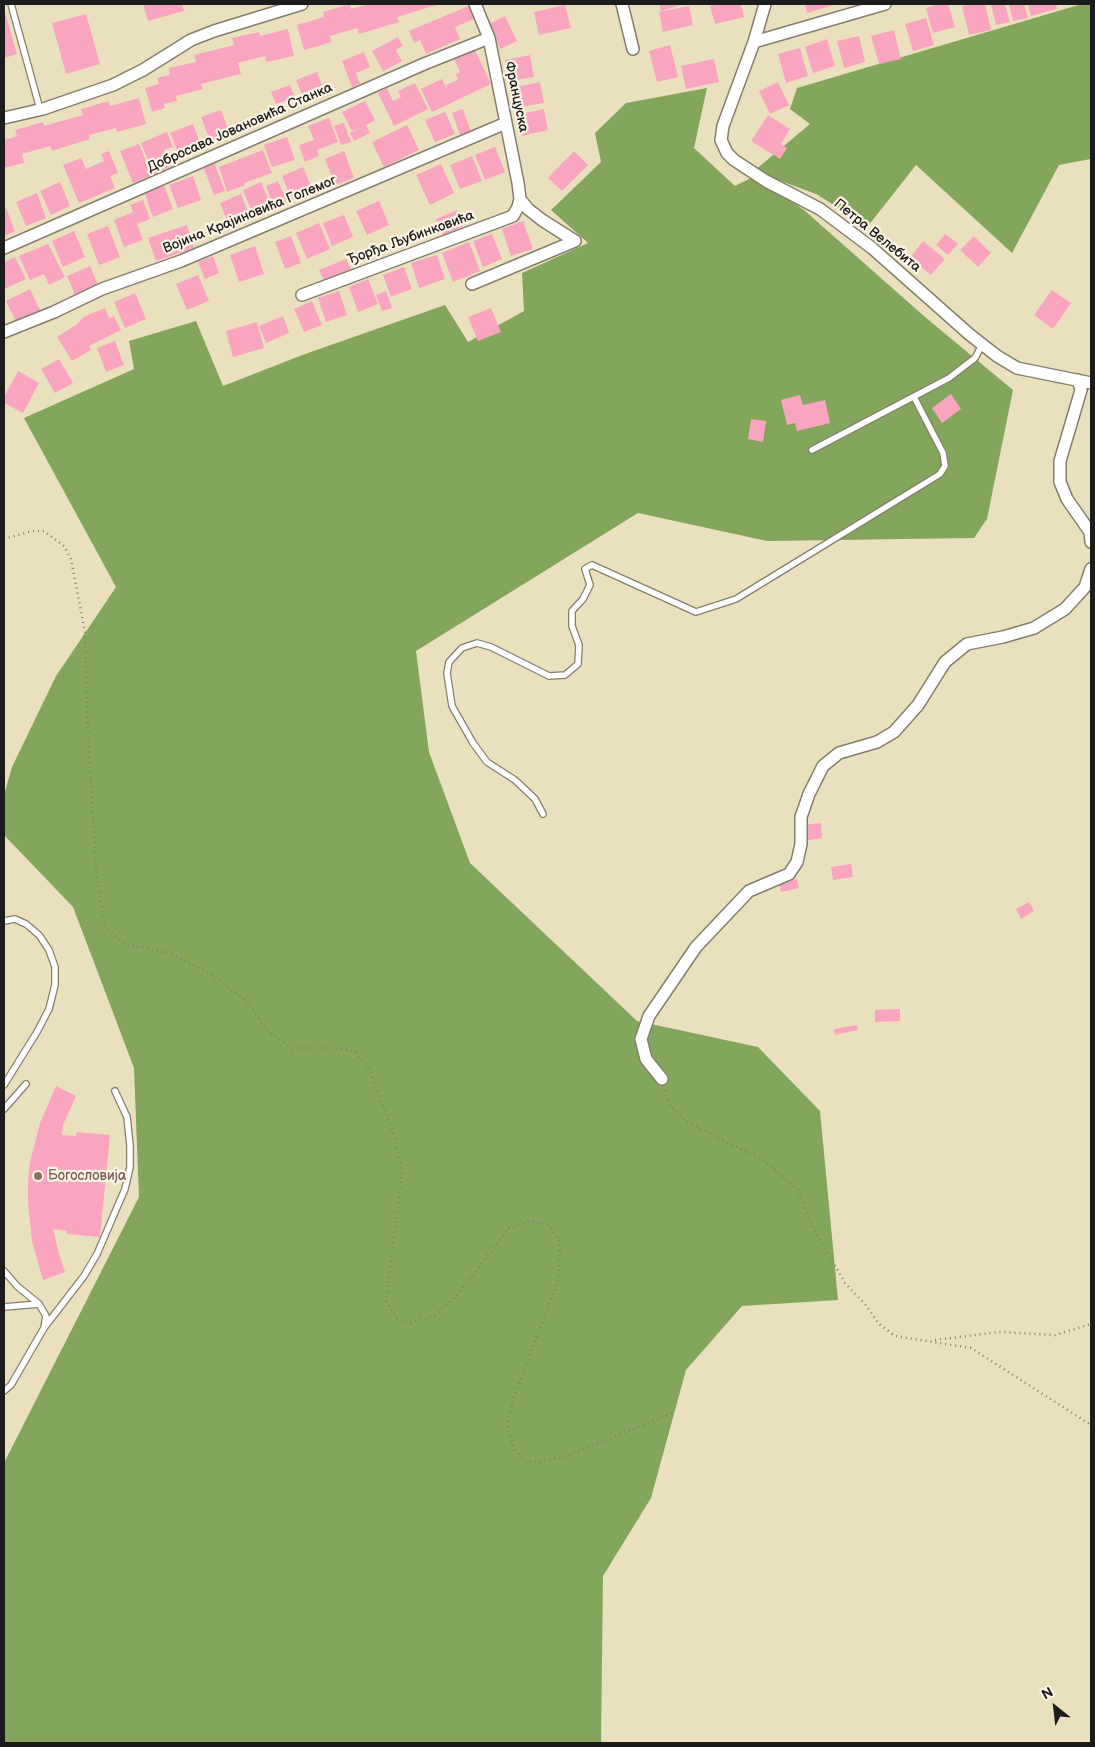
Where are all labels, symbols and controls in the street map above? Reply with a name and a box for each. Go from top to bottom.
street label: Француска [500,60,532,134]
street label: Добросава Јовановића Станка [145,79,335,177]
street label: Војина Крајиновића Големог [161,172,339,258]
street label: Петра Велебита [830,196,924,276]
street label: Ђорђа Љубинковића [345,207,477,269]
place label: Богословија [48,1168,126,1184]
marker: Богословија [32,1170,44,1182]
north arrow [1030,1682,1080,1732]
text: N [1039,1683,1056,1703]

